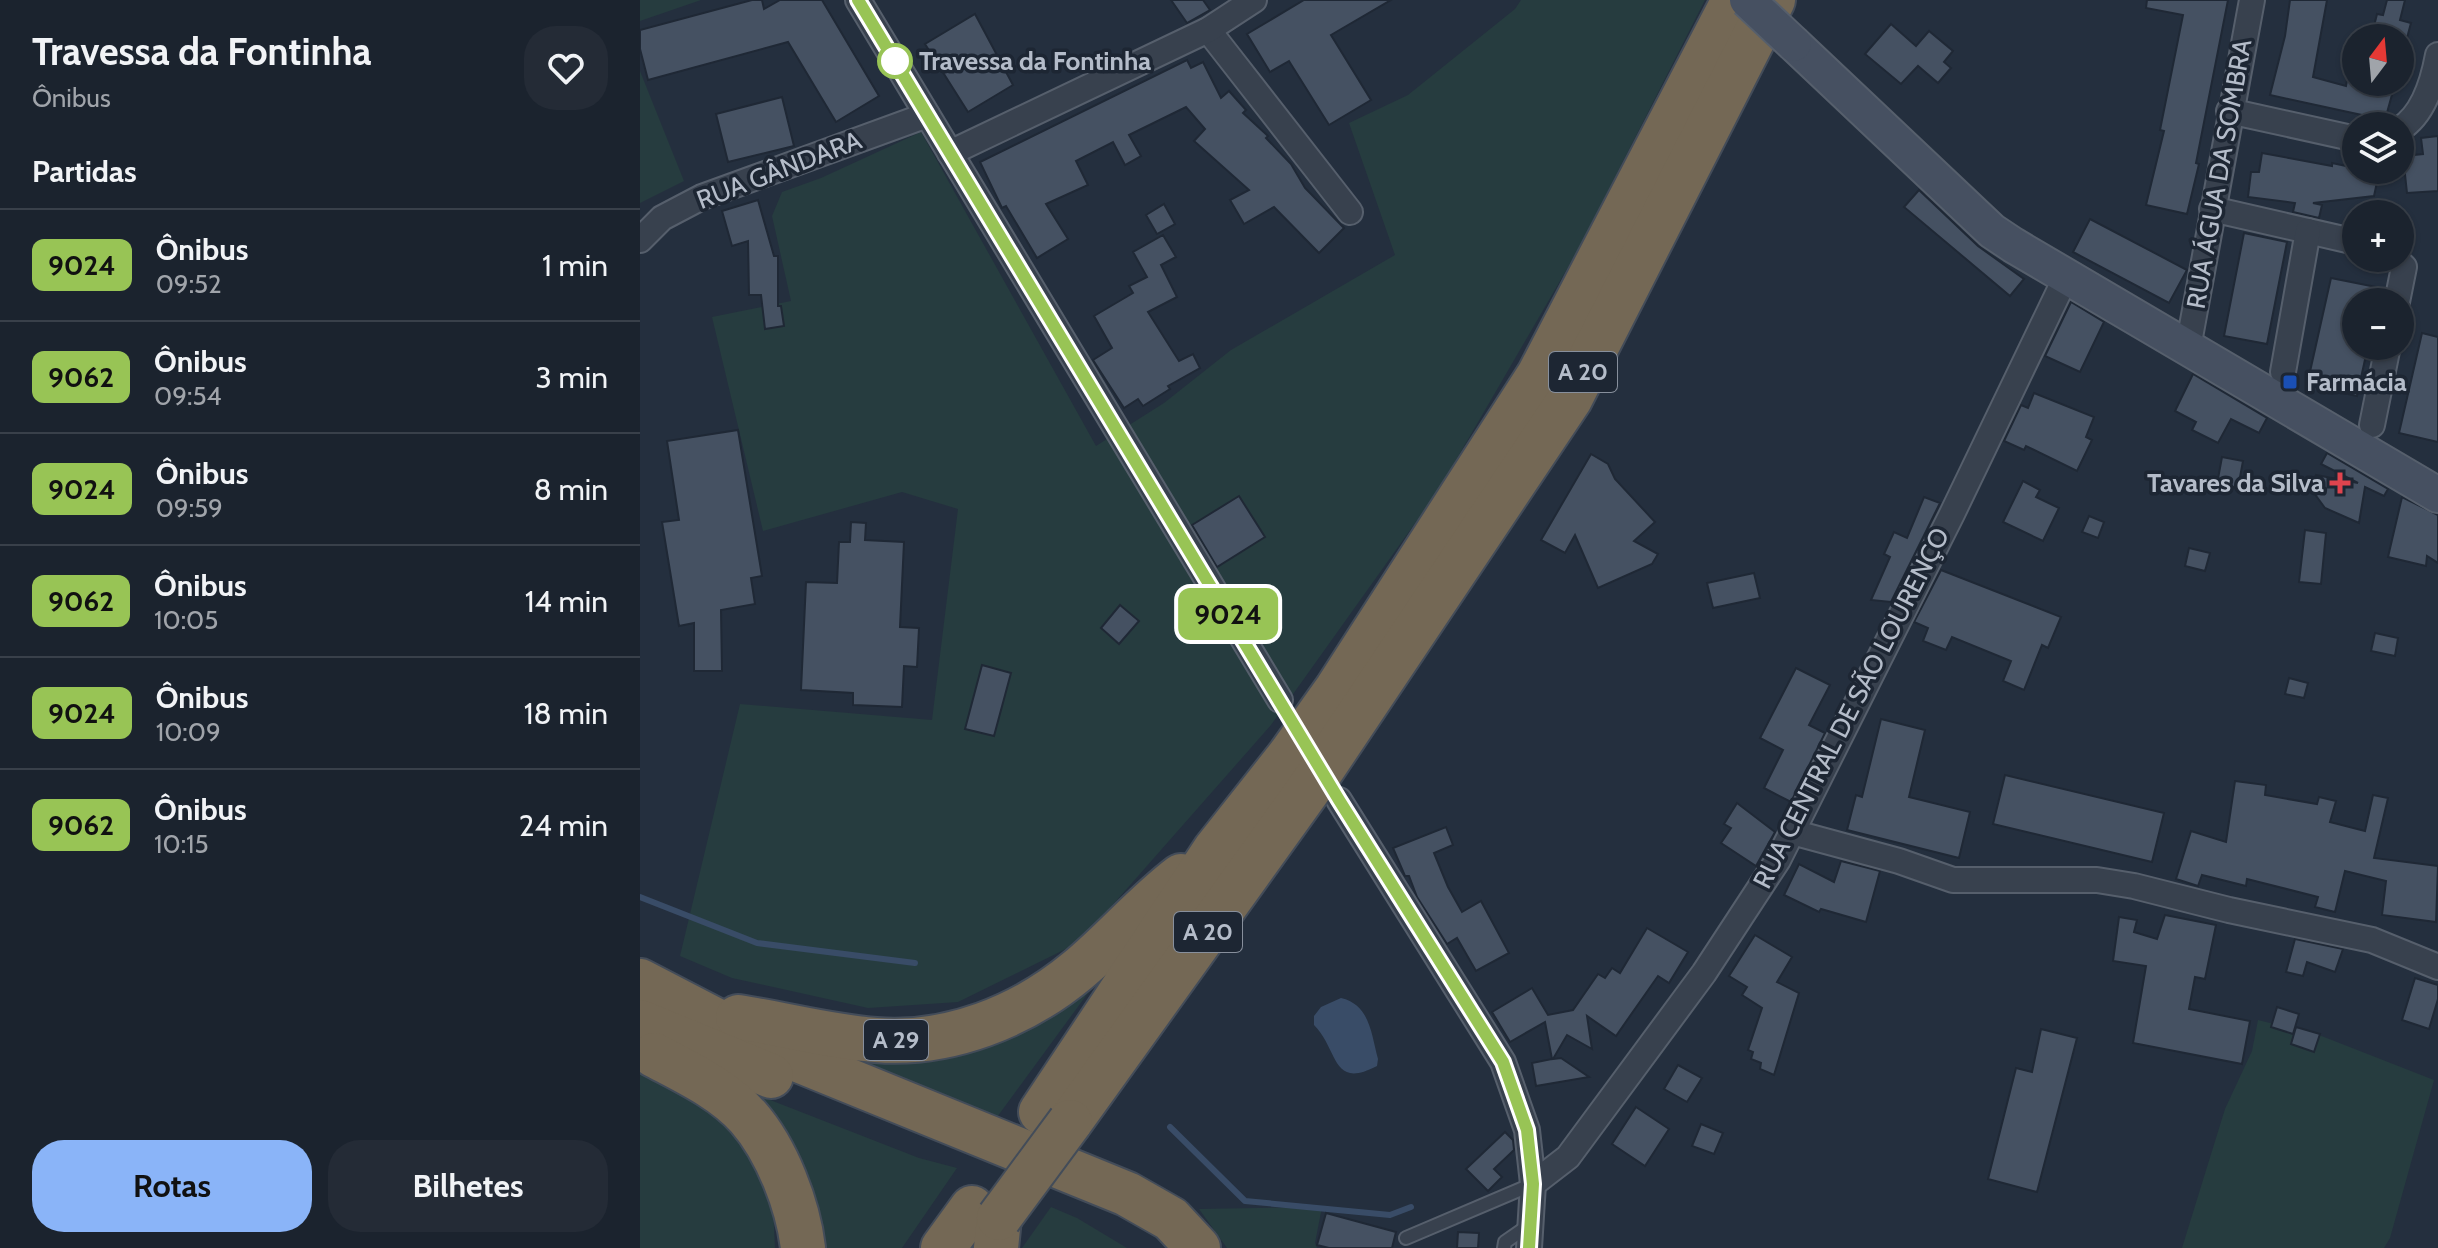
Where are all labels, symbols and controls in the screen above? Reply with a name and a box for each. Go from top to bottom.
north arrow [2342,24,2414,96]
map controls [2342,24,2414,360]
button: heart [524,26,608,110]
text: Travessa da Fontinha [32,28,371,75]
street label: RUA ÁGUA DA SOMBRA [2180,37,2258,311]
marker: Travessa da Fontinha [878,44,912,78]
place label: Travessa da Fontinha [919,45,1151,77]
text: Ônibus [32,82,111,114]
button: layers [2342,112,2414,184]
street label: RUA GÂNDARA [692,124,866,216]
text: Partidas [32,153,137,190]
button: + [2342,200,2414,272]
text: Ônibus [156,231,248,268]
text: 1 min [542,247,608,284]
text: 9024 [48,248,116,282]
text: 09:52 [156,268,222,300]
button: − [2342,288,2414,360]
text: Ônibus [154,343,247,380]
road number: A 20 [1549,352,1617,392]
text: 3 min [536,359,608,396]
text: 9062 [48,360,114,394]
place label: Farmácia [2306,366,2407,398]
marker: Farmácia [2281,373,2299,391]
text: 09:54 [154,380,221,412]
text: Ônibus [156,455,248,492]
place label: Tavares da Silva [2147,467,2324,499]
text: 8 min [534,471,608,508]
text: 9024 [48,472,116,506]
marker: Tavares da Silva [2331,474,2349,492]
text: 09:59 [156,492,223,524]
street label: RUA CENTRAL DE SÃO LOURENÇO [1746,522,1956,894]
text: Ônibus [154,567,247,604]
text: 14 min [525,583,608,620]
text: 9062 [48,584,114,618]
line badge: 9024 [1172,588,1284,640]
text: 9024 [1194,597,1262,631]
text: 10:05 [154,604,218,636]
text: Ônibus [156,679,248,716]
text: 18 min [524,695,608,732]
text: 9024 [48,696,116,730]
text: 10:09 [156,716,221,748]
text: Ônibus [154,791,247,828]
text: 24 min [519,807,608,844]
text: 9062 [48,808,114,842]
text: 10:15 [154,828,209,860]
road number: A 20 [1174,912,1242,952]
road number: A 29 [864,1020,928,1060]
button: Rotas [32,1140,312,1232]
button: Bilhetes [328,1140,608,1232]

